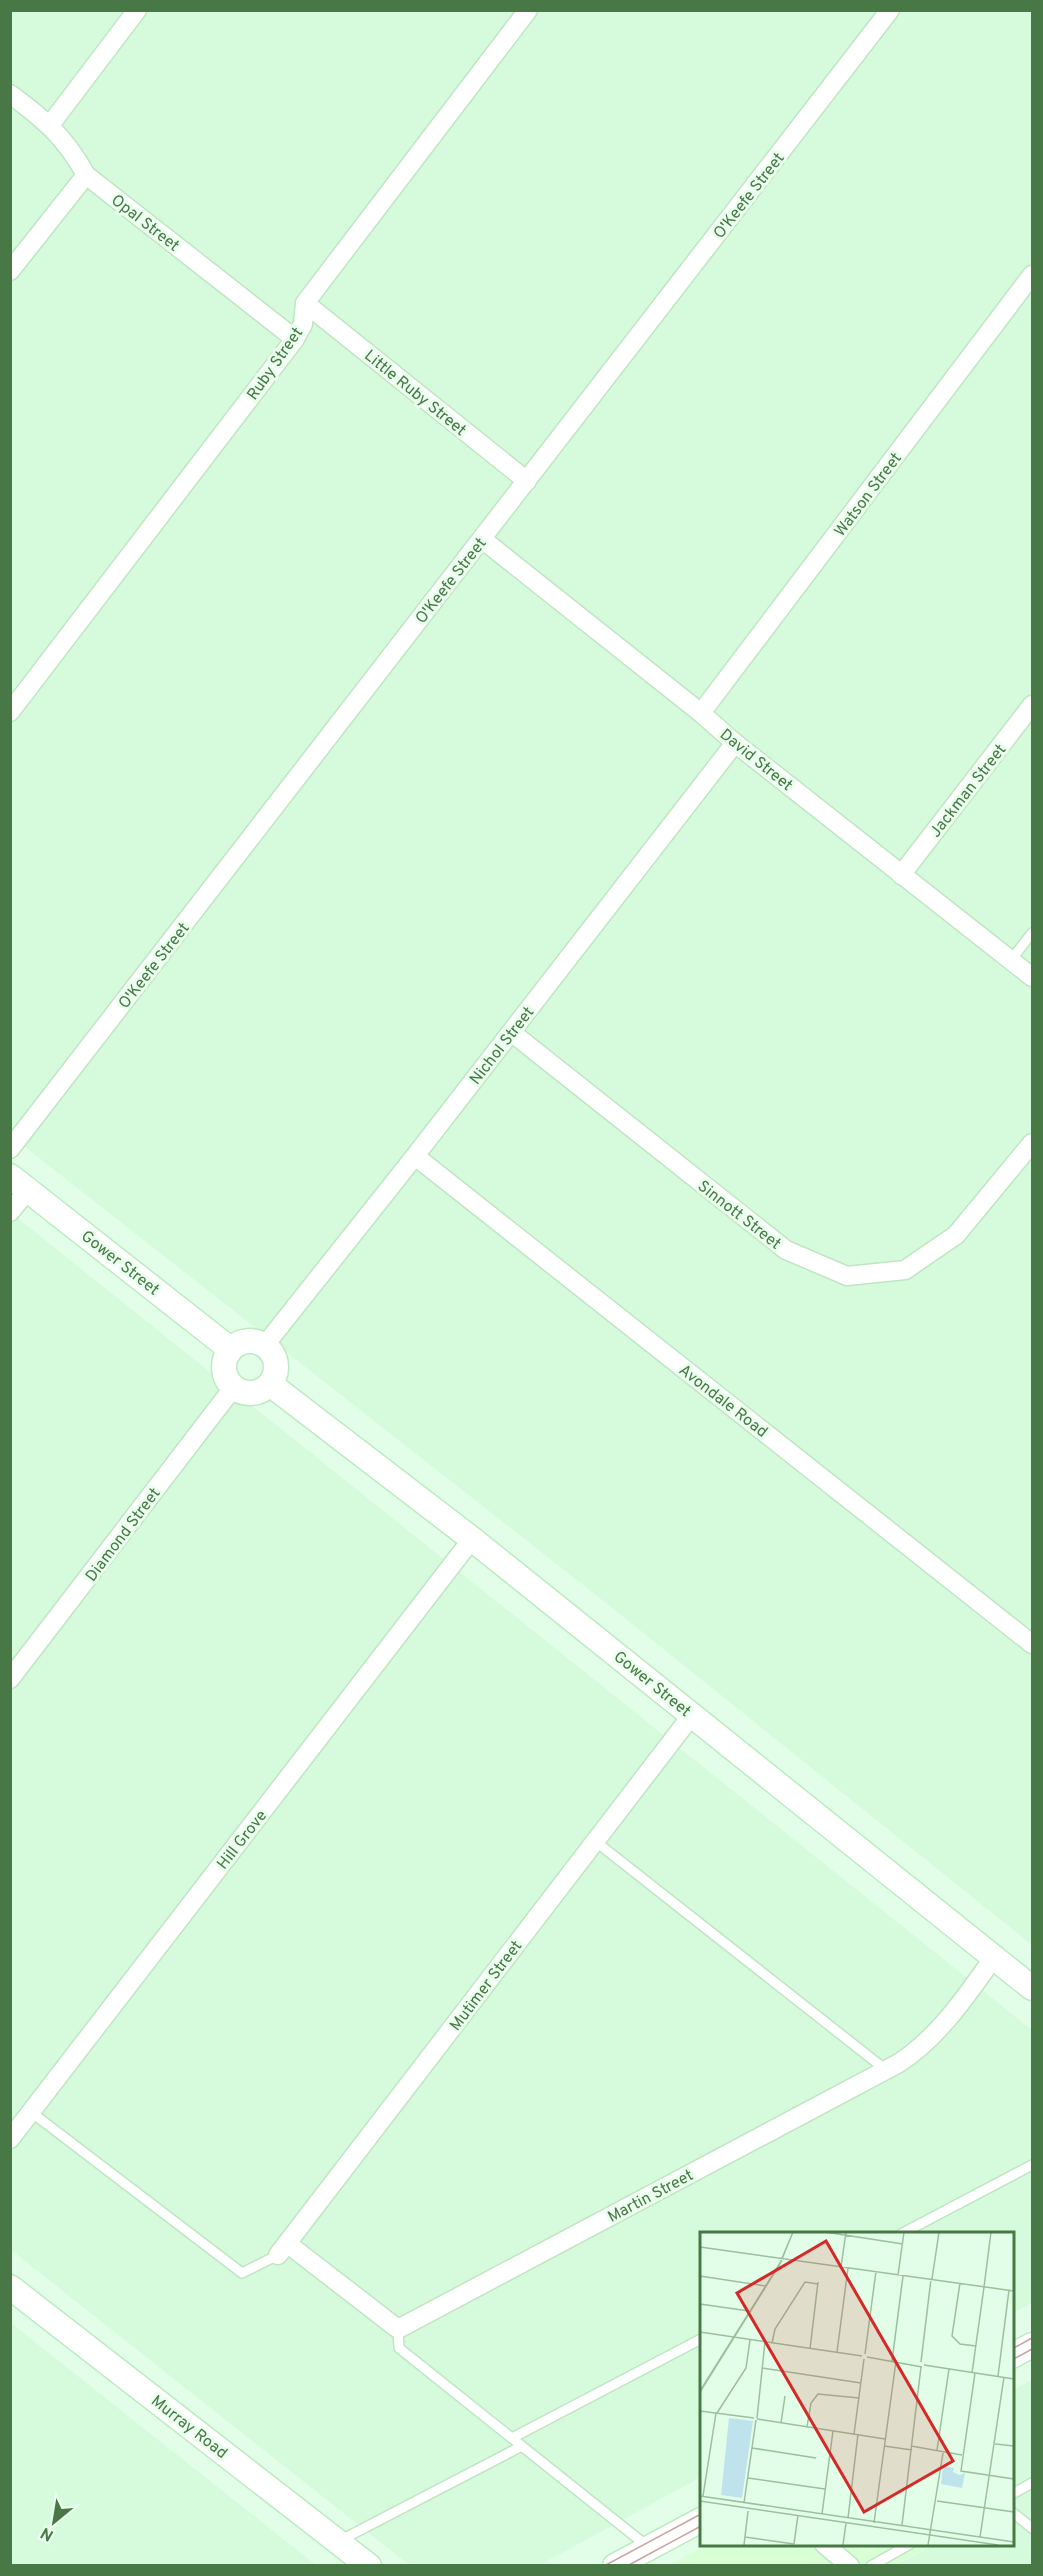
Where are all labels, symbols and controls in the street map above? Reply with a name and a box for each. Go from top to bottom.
street label: O'Keefe Street [710,149,789,243]
street label: Opal Street [107,191,183,257]
street label: Ruby Street [243,324,308,405]
street label: Little Ruby Street [360,346,470,441]
street label: Watson Street [830,449,907,541]
street label: O'Keefe Street [412,534,491,628]
street label: David Street [715,725,796,796]
street label: Jackman Street [926,741,1011,842]
street label: O'Keefe Street [115,919,194,1013]
street label: Nichol Street [466,1003,539,1089]
street label: Sinnott Street [693,1177,785,1254]
street label: Gower Street [77,1227,163,1300]
street label: Avondale Road [674,1361,771,1442]
street label: Diamond Street [82,1484,165,1586]
street label: Gower Street [609,1647,695,1722]
street label: Hill Grove [213,1807,272,1874]
street label: Mutimer Street [446,1937,527,2035]
street label: Martin Street [605,2166,697,2228]
inset map [700,2232,1013,2546]
street label: Murray Road [146,2391,231,2464]
north arrow [24,2492,84,2552]
text: N [38,2522,57,2545]

